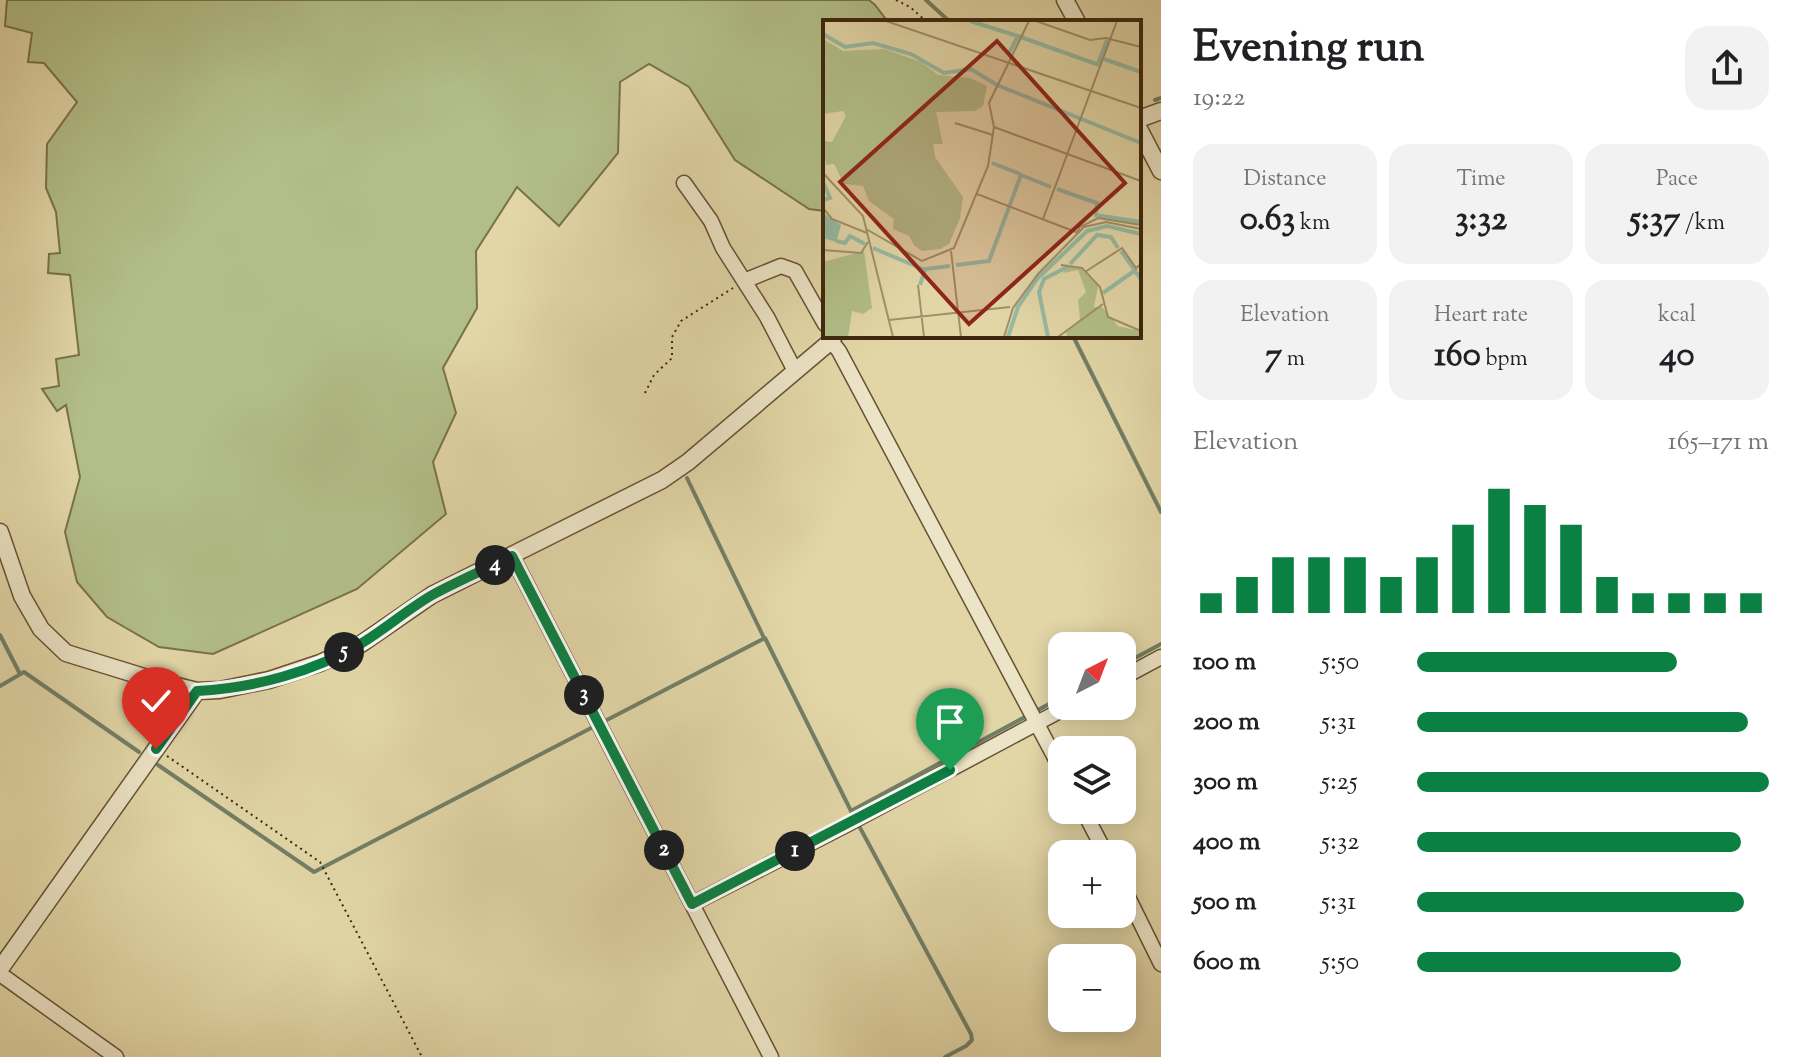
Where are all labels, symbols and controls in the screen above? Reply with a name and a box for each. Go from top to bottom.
text: Evening run [1193,18,1425,81]
inset map [823,20,1141,338]
button: share [1685,26,1769,110]
text: 19:22 [1193,80,1245,117]
text: Distance [1244,164,1326,196]
text: Time [1457,164,1505,196]
text: Pace [1656,164,1698,196]
text: 0.63 [1240,196,1295,245]
text: 3:32 [1455,196,1507,245]
text: 5:37 [1629,196,1680,245]
text: km [1295,208,1330,240]
text: /km [1680,208,1725,240]
text: Elevation [1240,300,1330,332]
text: Heart rate [1434,300,1528,332]
text: kcal [1658,300,1696,332]
text: 7 [1265,332,1282,381]
text: 160 [1434,332,1481,381]
text: 40 [1660,332,1694,381]
text: m [1282,344,1305,376]
text: bpm [1481,344,1528,376]
text: Elevation [1193,424,1298,461]
text: 165–171 m [1668,424,1769,461]
pin: 4 [475,545,515,585]
text: 4 [489,549,501,581]
pin: 5 [324,632,364,672]
north arrow [1048,632,1136,720]
map controls [1048,632,1136,1032]
text: 5 [340,636,348,668]
text: 100 m [1193,644,1256,681]
text: 5:50 [1321,644,1359,681]
pin [122,667,190,749]
pin: 3 [564,675,604,715]
icon: check [134,679,178,723]
text: 3 [580,679,588,711]
pin [916,688,984,770]
icon: arrive [928,700,972,744]
text: 200 m [1193,704,1260,741]
text: 5:31 [1321,704,1356,741]
button: layers [1048,736,1136,824]
text: 300 m [1193,764,1258,801]
text: 5:25 [1321,764,1358,801]
text: 400 m [1193,824,1260,861]
text: 5:32 [1321,824,1359,861]
pin: 2 [644,830,684,870]
pin: 1 [775,831,815,871]
text: 2 [659,834,669,866]
text: 1 [791,835,799,867]
button: + [1048,840,1136,928]
text: 500 m [1193,884,1256,921]
text: 5:31 [1321,884,1356,921]
button: − [1048,944,1136,1032]
text: 600 m [1193,944,1260,981]
text: 5:50 [1321,944,1359,981]

